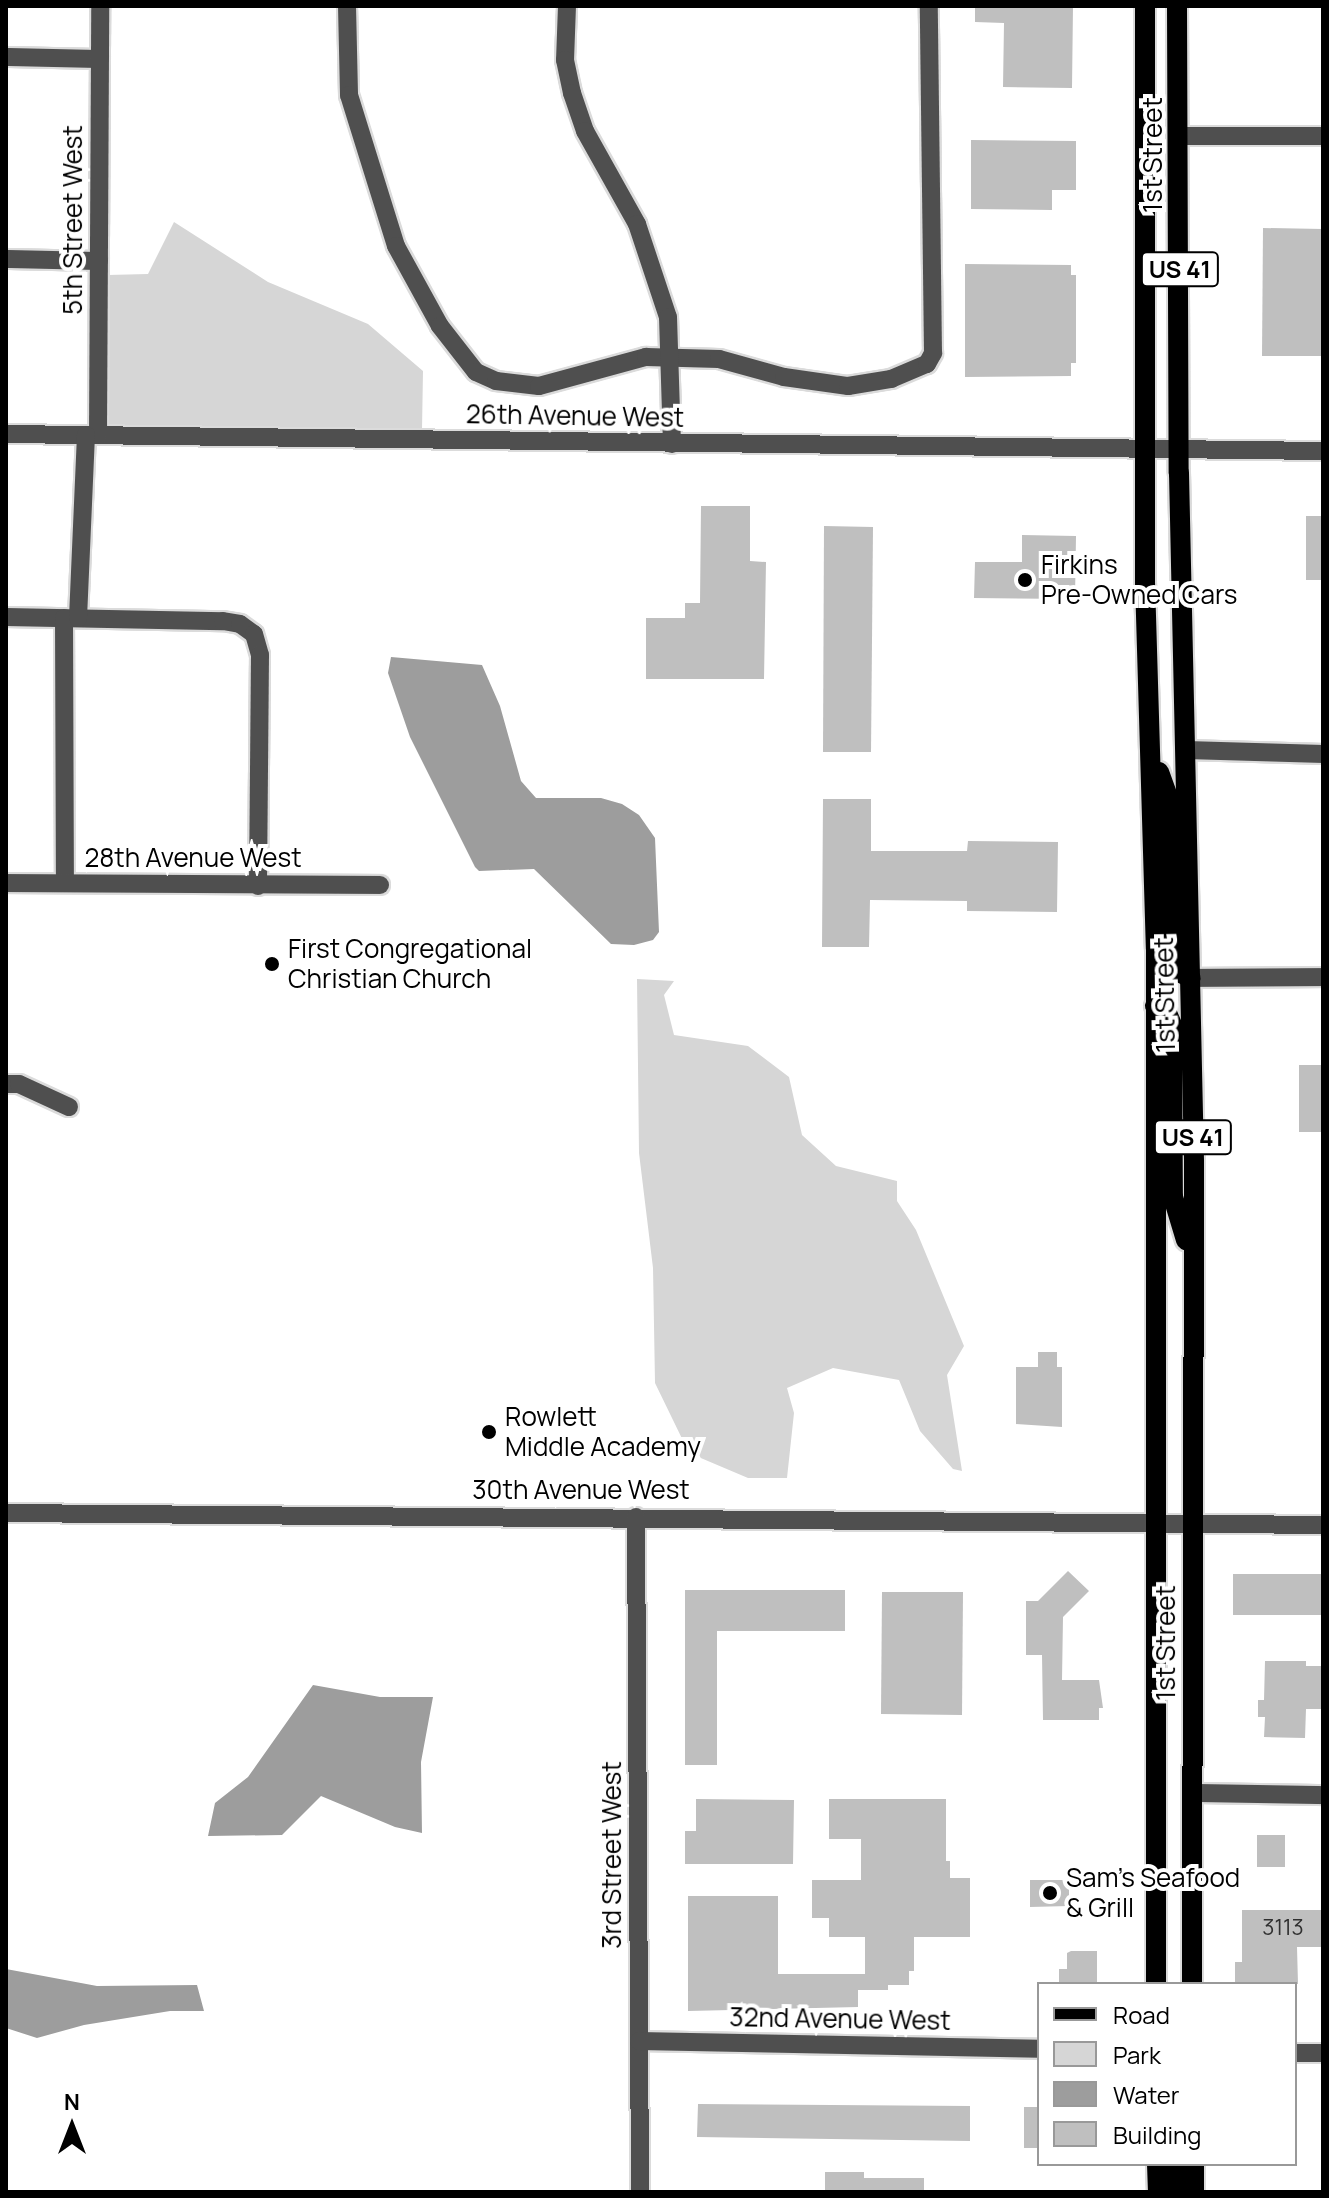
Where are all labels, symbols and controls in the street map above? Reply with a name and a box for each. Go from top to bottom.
street label: 1st Street [1137,97,1169,213]
street label: 5th Street West [57,125,89,315]
road number: US 41 [1140,249,1220,289]
street label: 26th Avenue West [466,398,684,434]
place label: Firkins Pre-Owned Cars [1041,549,1237,610]
marker: Firkins Pre-Owned Cars [1016,571,1034,589]
street label: 28th Avenue West [84,842,302,874]
place label: First Congregational Christian Church [288,933,532,994]
street label: 1st Street [1148,937,1182,1053]
marker: First Congregational Christian Church [263,955,281,973]
road number: US 41 [1153,1117,1233,1157]
place label: Rowlett Middle Academy [505,1401,701,1462]
marker: Rowlett Middle Academy [480,1423,498,1441]
street label: 30th Avenue West [472,1474,690,1506]
street label: 1st Street [1150,1585,1182,1701]
street label: 3rd Street West [596,1761,628,1949]
place label: Sam's Seafood & Grill [1066,1862,1240,1924]
marker: Sam's Seafood & Grill [1041,1884,1059,1902]
house number: 3113 [1262,1915,1304,1941]
legend [1037,1982,1297,2166]
text: Road [1113,1998,1170,2031]
street label: 32nd Avenue West [729,2001,951,2037]
text: Park [1113,2038,1161,2071]
text: Water [1113,2078,1180,2111]
north arrow [32,2086,112,2166]
text: N [64,2087,80,2117]
text: Building [1113,2118,1201,2151]

